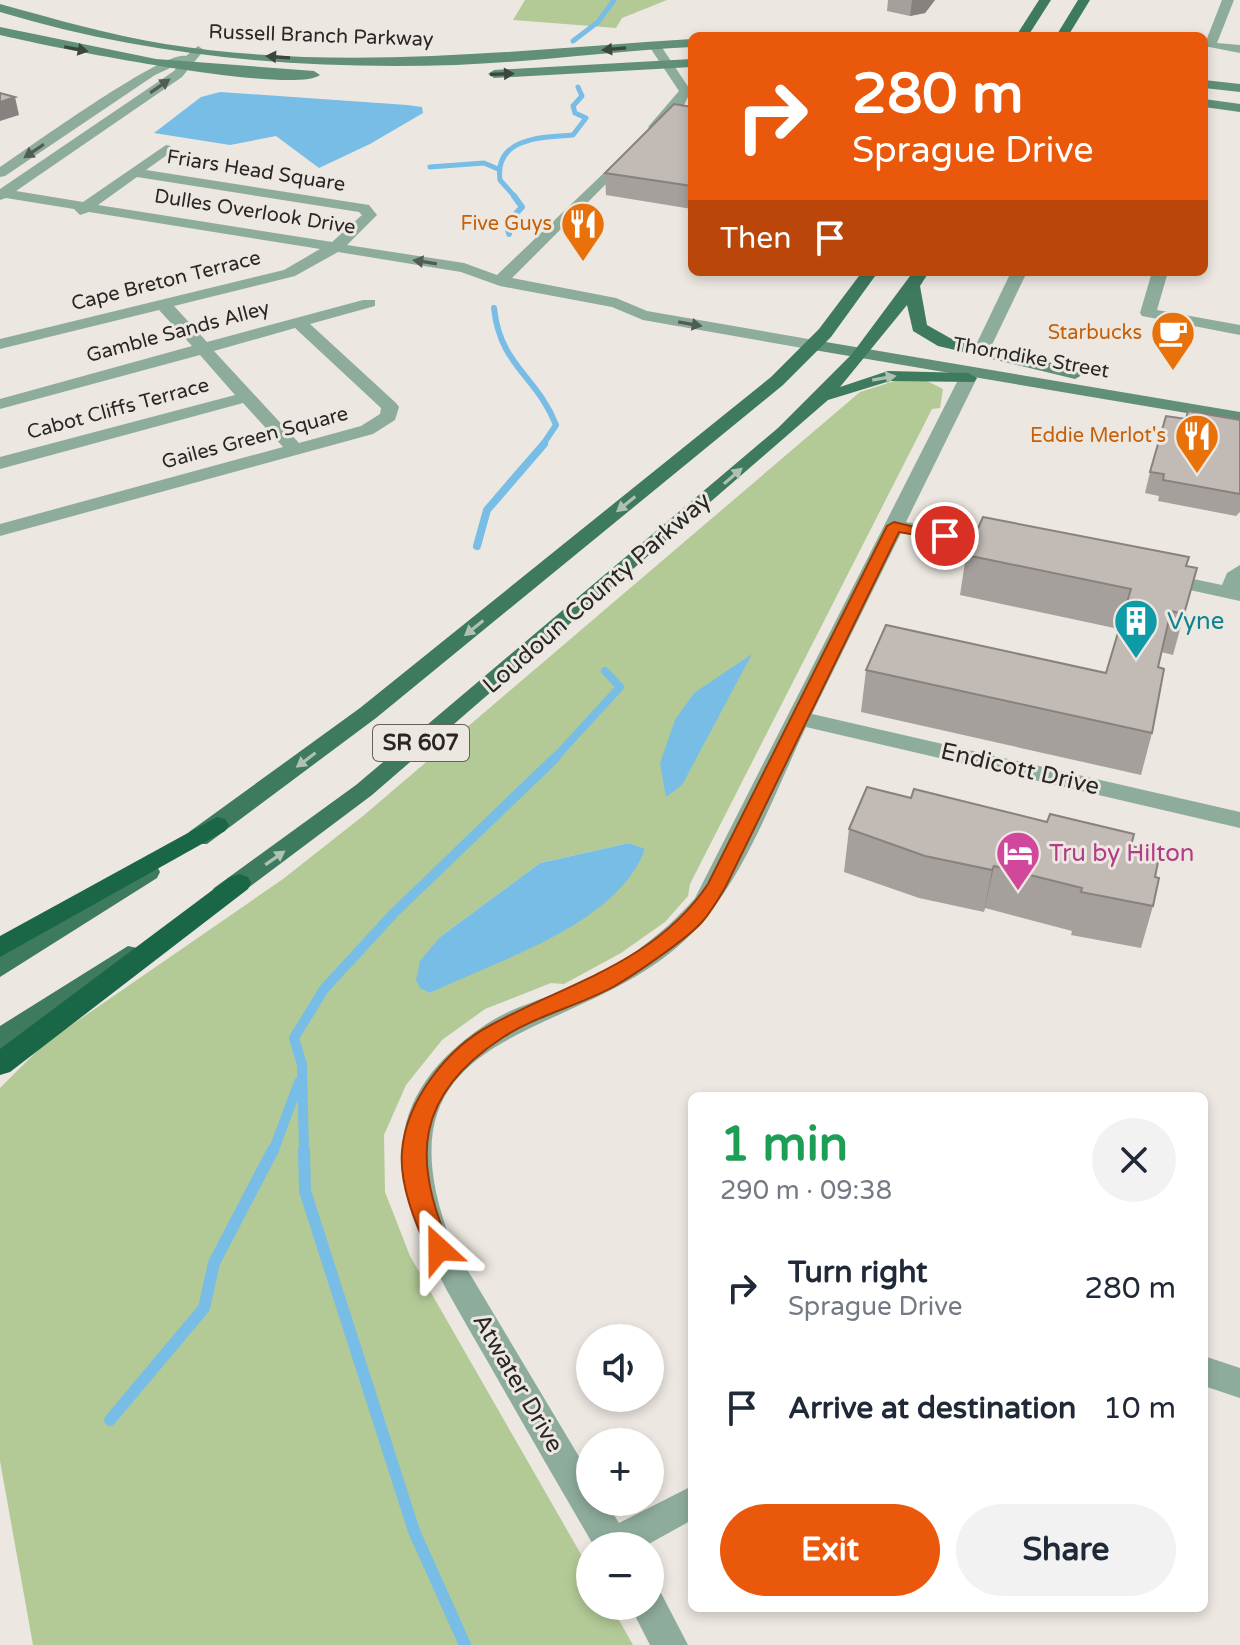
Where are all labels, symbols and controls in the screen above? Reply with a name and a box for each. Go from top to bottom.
street label: Russell Branch Parkway [208,20,434,52]
one-way arrow [64,43,89,56]
one-way arrow [601,43,626,56]
one-way arrow [265,50,290,63]
text: 280 m [852,61,1023,128]
icon: right [720,64,824,168]
one-way arrow [490,68,515,81]
one-way arrow [150,79,171,94]
text: Sprague Drive [852,129,1094,172]
one-way arrow [23,143,44,158]
street label: Friars Head Square [165,145,347,197]
street label: Dulles Overlook Drive [153,184,357,240]
restaurant icon: Five Guys [559,200,607,263]
place label: Five Guys [460,212,552,236]
icon: arrive [808,216,852,260]
text: Then [720,220,792,257]
street label: Cape Breton Terrace [69,246,263,316]
one-way arrow [412,255,437,267]
street label: Gamble Sands Alley [84,296,273,368]
cafe icon: Starbucks [1149,309,1197,372]
one-way arrow [678,318,703,330]
place label: Starbucks [1048,321,1142,345]
street label: Thorndike Street [951,332,1111,384]
one-way arrow [872,371,897,383]
street label: Cabot Cliffs Terrace [24,373,212,445]
street label: Gailes Green Square [159,402,351,474]
restaurant icon: Eddie Merlot's [1173,412,1221,475]
place label: Eddie Merlot's [1030,424,1166,448]
one-way arrow [723,468,743,486]
street label: Loudoun County Parkway [477,486,717,700]
one-way arrow [616,495,636,512]
pin [911,502,979,570]
icon: arrive [923,514,967,558]
building icon: Vyne [1112,597,1160,660]
place label: Vyne [1167,607,1224,636]
one-way arrow [464,619,484,636]
road number: SR 607 [373,725,469,761]
street label: Endicott Drive [938,737,1102,801]
one-way arrow [296,752,316,768]
hotel icon: Tru by Hilton [994,829,1042,892]
place label: Tru by Hilton [1049,839,1194,868]
one-way arrow [265,851,286,866]
text: 1 min [720,1116,848,1174]
button: close [1092,1118,1176,1202]
text: 290 m · 09:38 [720,1175,892,1206]
position arrow [397,1207,481,1291]
text: Turn right [788,1254,928,1291]
icon: right [720,1266,764,1310]
text: 280 m [1084,1270,1176,1307]
text: Sprague Drive [788,1291,963,1322]
street label: Atwater Drive [467,1308,569,1458]
map controls [576,1324,664,1620]
button: sound [576,1324,664,1412]
icon: arrive [720,1386,764,1430]
text: Arrive at destination [788,1390,1076,1427]
text: 10 m [1103,1390,1176,1427]
button: + [576,1428,664,1516]
button: Exit [720,1504,940,1596]
button: Share [956,1504,1176,1596]
button: − [576,1532,664,1620]

